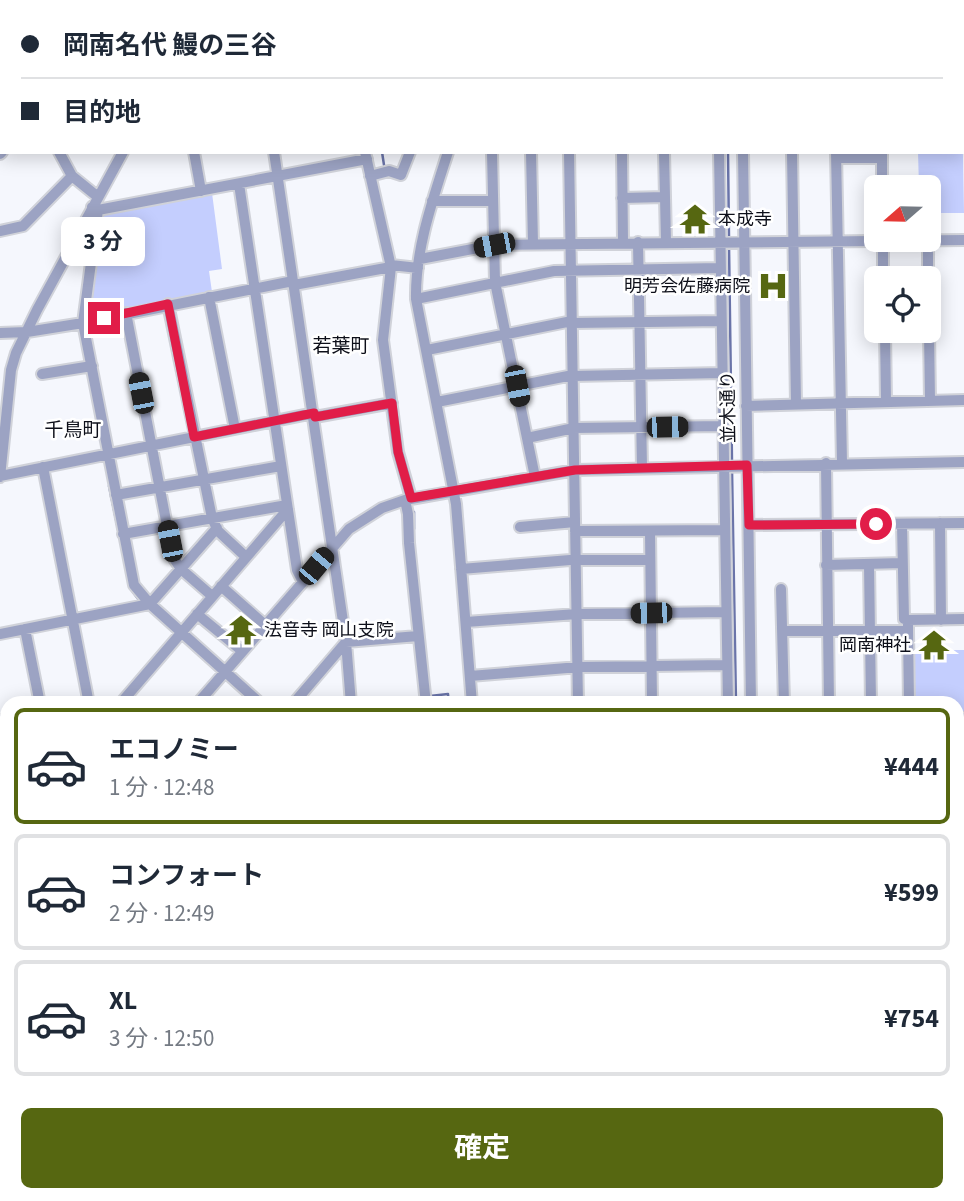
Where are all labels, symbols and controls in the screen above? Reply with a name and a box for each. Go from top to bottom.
text: 岡南名代 鰻の三谷 [63,27,276,64]
text: 目的地 [63,94,141,131]
north arrow [864,175,942,252]
map controls [864,175,941,343]
temple icon: 本成寺 [678,202,712,236]
place label: 本成寺 [718,207,772,232]
callout: 3 分 [62,216,146,266]
text: 3 分 [83,225,123,258]
car [472,231,517,259]
button: locate [864,266,941,343]
hospital icon: 明芳会佐藤病院 [756,269,790,303]
place label: 明芳会佐藤病院 [624,274,750,299]
route end [88,302,120,334]
district label: 若葉町 [312,333,370,360]
car [503,363,532,409]
car [127,370,156,416]
street label: 並木通り [715,371,742,443]
car [646,416,689,438]
district label: 千鳥町 [44,417,102,444]
route start [860,508,892,540]
car [156,518,185,564]
car [295,543,338,589]
car [630,602,673,624]
temple icon: 法音寺 岡山支院 [224,613,258,647]
place label: 法音寺 岡山支院 [264,618,394,643]
temple icon: 岡南神社 [917,628,951,662]
place label: 岡南神社 [839,633,911,658]
text: エコノミー [109,731,239,768]
icon: car [25,735,88,798]
text: ¥444 [884,748,939,785]
text: 1 分 · 12:48 [109,771,214,804]
text: コンフォート [109,857,264,894]
icon: car [25,861,88,924]
text: ¥599 [884,874,939,911]
text: 2 分 · 12:49 [109,897,214,930]
text: XL [109,982,137,1019]
icon: car [25,987,88,1050]
text: ¥754 [884,1000,939,1037]
text: 3 分 · 12:50 [109,1022,214,1055]
button: 確定 [21,1108,943,1188]

